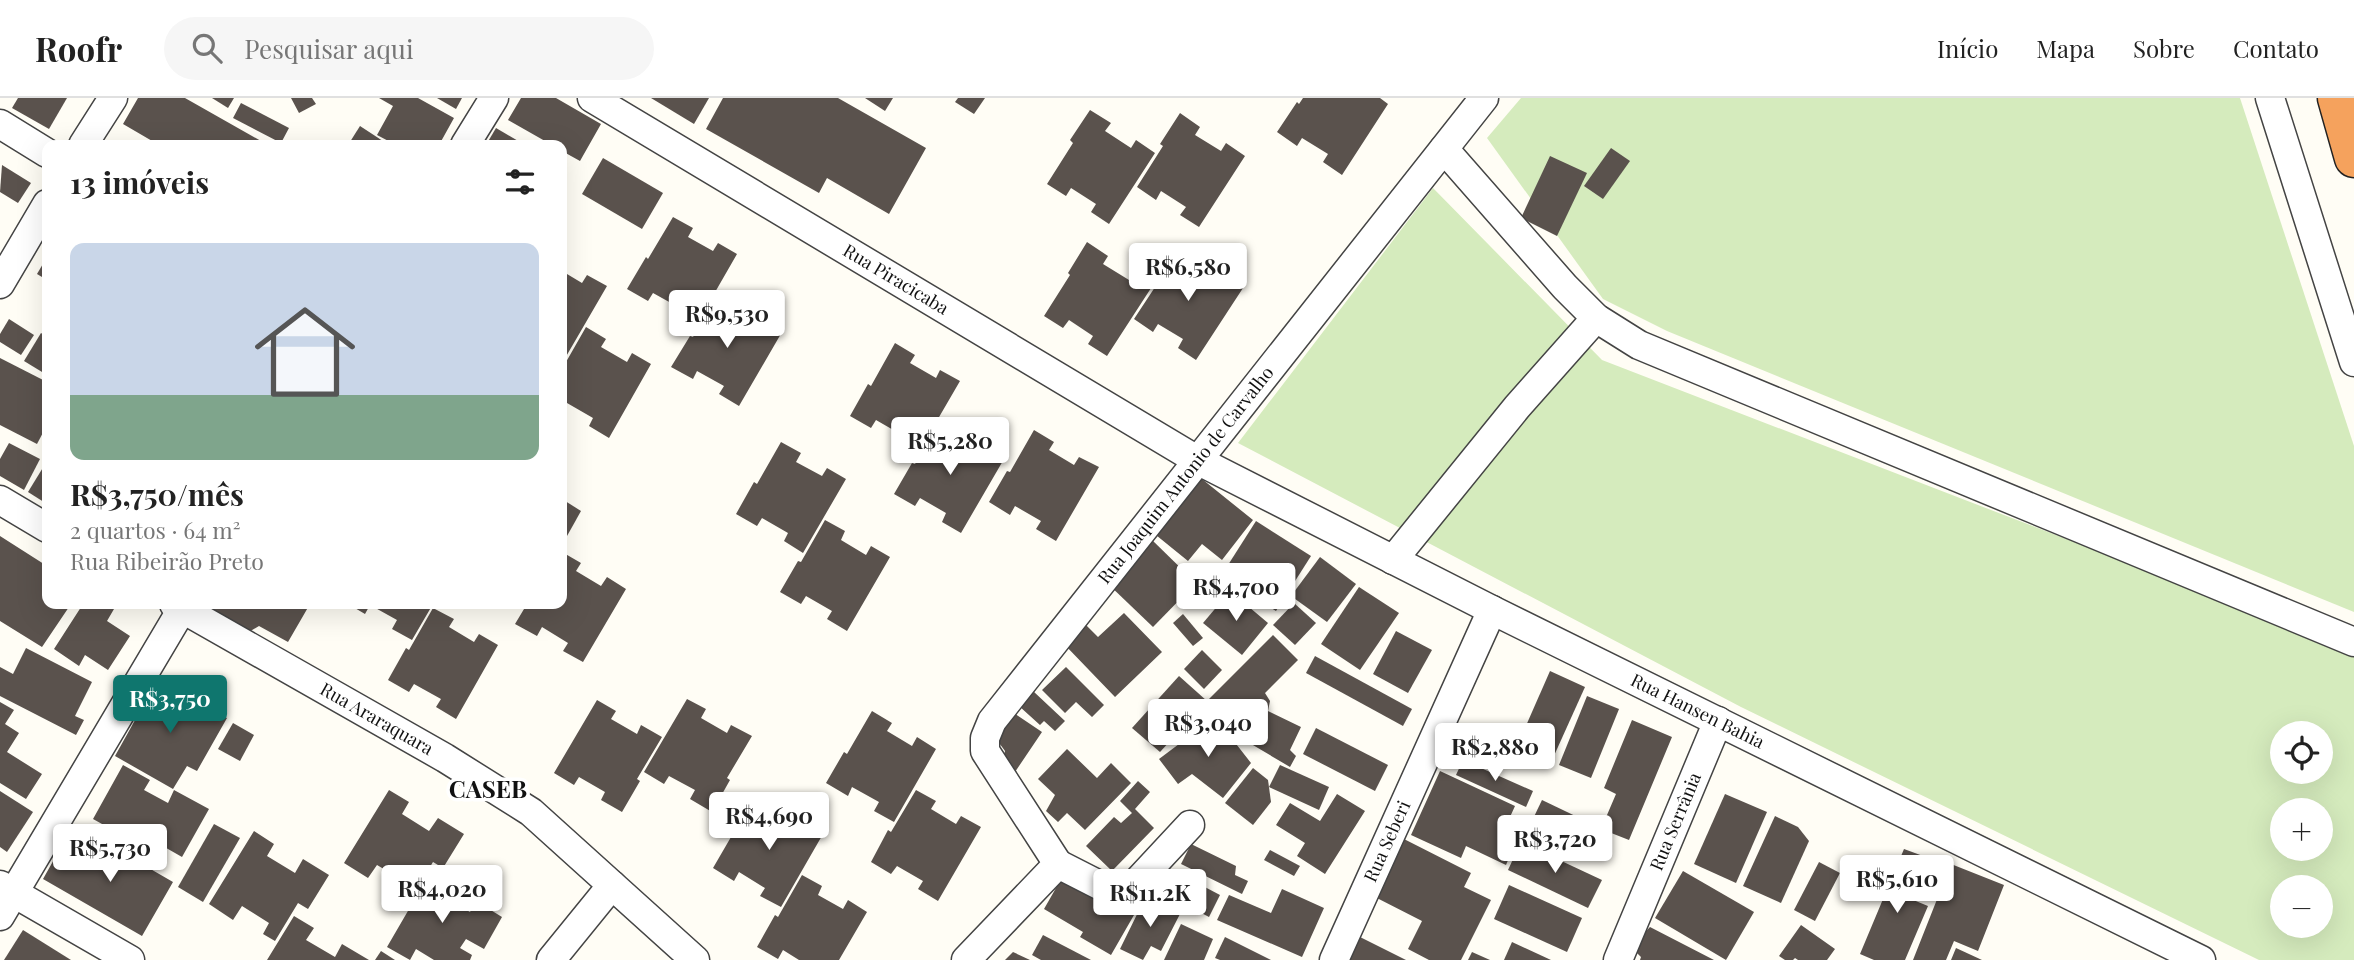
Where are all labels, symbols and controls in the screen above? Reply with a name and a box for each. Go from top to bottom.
search box [164,17,654,80]
text: Roofr [35,26,122,70]
icon: search [188,29,226,67]
text: Pesquisar aqui [244,31,414,66]
text: Início [1937,32,1998,64]
text: Mapa [2036,32,2095,64]
text: Sobre [2133,32,2195,64]
text: Contato [2233,32,2319,64]
text: 13 imóveis [70,162,209,202]
icon: filters [501,163,539,201]
street label: Rua Piracicaba [839,238,954,320]
pin: R$6,580 [1123,244,1253,303]
text: R$6,580 [1145,250,1231,281]
icon: home [242,289,368,415]
pin: R$9,530 [662,290,792,350]
text: R$9,530 [685,297,769,328]
street label: Rua Joaquim Antonio de Carvalho [1092,361,1279,588]
pin: R$5,280 [885,418,1015,477]
text: R$5,280 [907,424,993,455]
text: R$3,750/mês [70,474,244,514]
text: 2 quartos · 64 m² [70,514,240,545]
text: Rua Ribeirão Preto [70,545,264,576]
pin: R$4,700 [1171,564,1301,623]
text: R$4,700 [1192,570,1280,601]
street label: Rua Hansen Bahia [1627,667,1769,754]
pin: R$3,750 [105,676,235,735]
street label: Rua Araraquara [316,677,438,760]
text: R$3,750 [129,682,211,713]
pin: R$3,040 [1143,700,1273,759]
text: R$3,040 [1164,706,1252,737]
map controls [2270,721,2333,938]
button: locate [2270,721,2333,784]
pin: R$2,880 [1430,724,1560,783]
text: R$2,880 [1451,730,1539,761]
street label: Rua Serrânia [1644,769,1706,874]
district label: CASEB [449,772,527,804]
pin: R$4,690 [704,792,834,852]
street label: Rua Seberi [1358,797,1415,886]
button: + [2270,798,2333,861]
text: R$4,690 [725,799,813,830]
pin: R$3,720 [1490,816,1620,875]
text: R$3,720 [1513,822,1597,853]
pin: R$5,730 [45,824,175,884]
text: R$5,730 [69,831,151,862]
pin: R$5,610 [1832,856,1962,915]
text: R$5,610 [1856,862,1938,893]
pin: R$4,020 [377,866,507,925]
pin: R$11.2K [1085,870,1215,929]
text: R$4,020 [397,872,487,903]
button: − [2270,875,2333,938]
text: R$11.2K [1109,876,1191,907]

